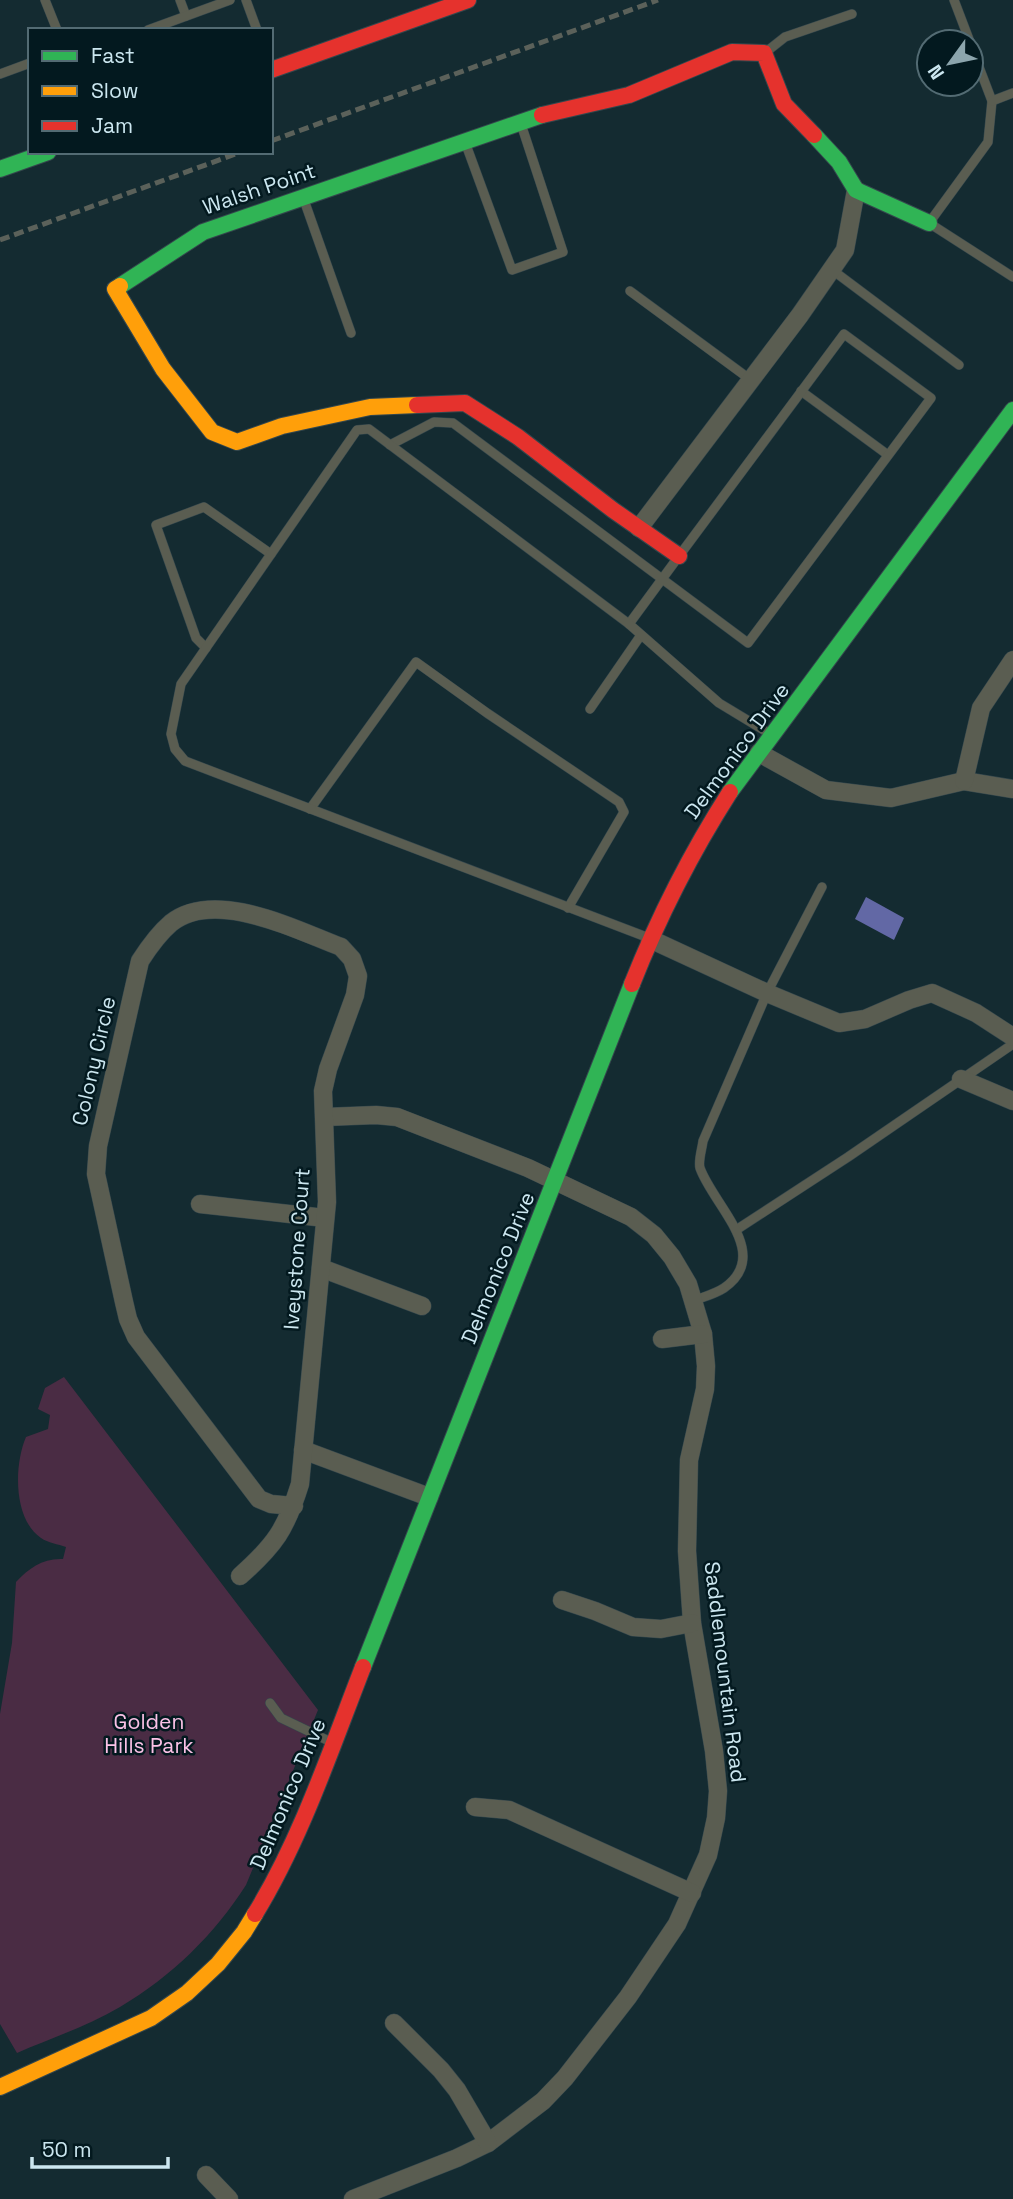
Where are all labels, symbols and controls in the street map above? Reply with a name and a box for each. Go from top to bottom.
legend [28,28,273,154]
north arrow [915,28,985,98]
text: Fast [91,42,135,69]
text: N [922,60,950,84]
text: Slow [91,77,139,104]
text: Jam [91,112,133,139]
street label: Walsh Point [199,157,319,220]
street label: Delmonico Drive [678,677,795,824]
street label: Colony Circle [66,994,121,1128]
street label: Iveystone Court [277,1167,316,1331]
street label: Delmonico Drive [455,1188,540,1348]
street label: Saddlemountain Road [699,1560,752,1784]
park label: Golden Hills Park [104,1708,194,1759]
street label: Delmonico Drive [244,1714,332,1874]
scale bar [32,2126,168,2170]
text: 50 m [42,2136,92,2163]

